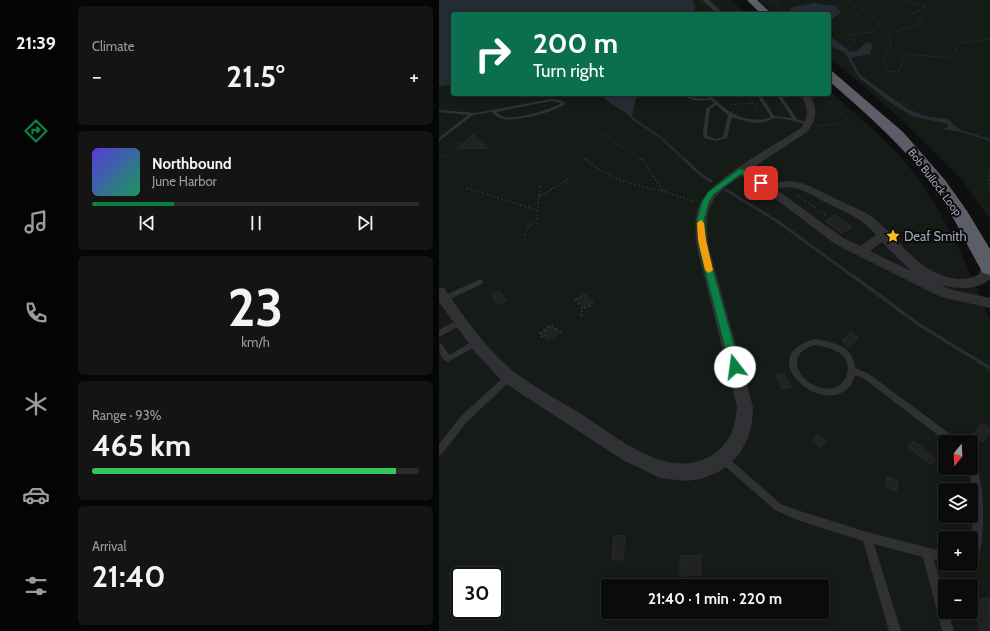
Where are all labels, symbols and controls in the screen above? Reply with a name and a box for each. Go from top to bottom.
text: 200 m [533,26,618,60]
icon: right [467,28,519,80]
text: 21:39 [16,32,56,54]
text: Climate [92,38,134,54]
text: 21.5° [226,58,285,95]
text: Turn right [533,60,604,82]
text: − [92,63,102,90]
text: + [409,63,419,90]
icon: directions [22,117,50,145]
street label: Bob Bullock Loop [905,146,965,218]
text: Northbound [152,155,232,173]
pin [744,166,778,200]
icon: arrive [750,172,772,194]
text: June Harbor [152,173,217,189]
icon: music [22,208,50,236]
icon: previous [136,212,158,234]
icon: pause [245,212,267,234]
icon: next [354,212,376,234]
place icon: Deaf Smith [885,228,901,244]
place label: Deaf Smith [904,228,967,244]
text: 23 [228,276,283,339]
icon: phone [22,299,50,327]
text: km/h [241,334,270,350]
position arrow [714,346,756,388]
icon: climate [22,390,50,418]
text: Range · 93% [92,407,161,423]
text: 465 km [92,427,191,464]
north arrow [938,435,978,475]
map controls [938,435,978,619]
icon: car [22,481,50,509]
button: layers [938,483,978,523]
button: + [938,531,978,571]
text: Arrival [92,538,127,554]
text: 21:40 [92,558,165,595]
speed limit sign: 30 [451,567,503,619]
icon: filters [22,572,50,600]
button: − [938,579,978,619]
text: 21:40 · 1 min · 220 m [648,590,782,608]

